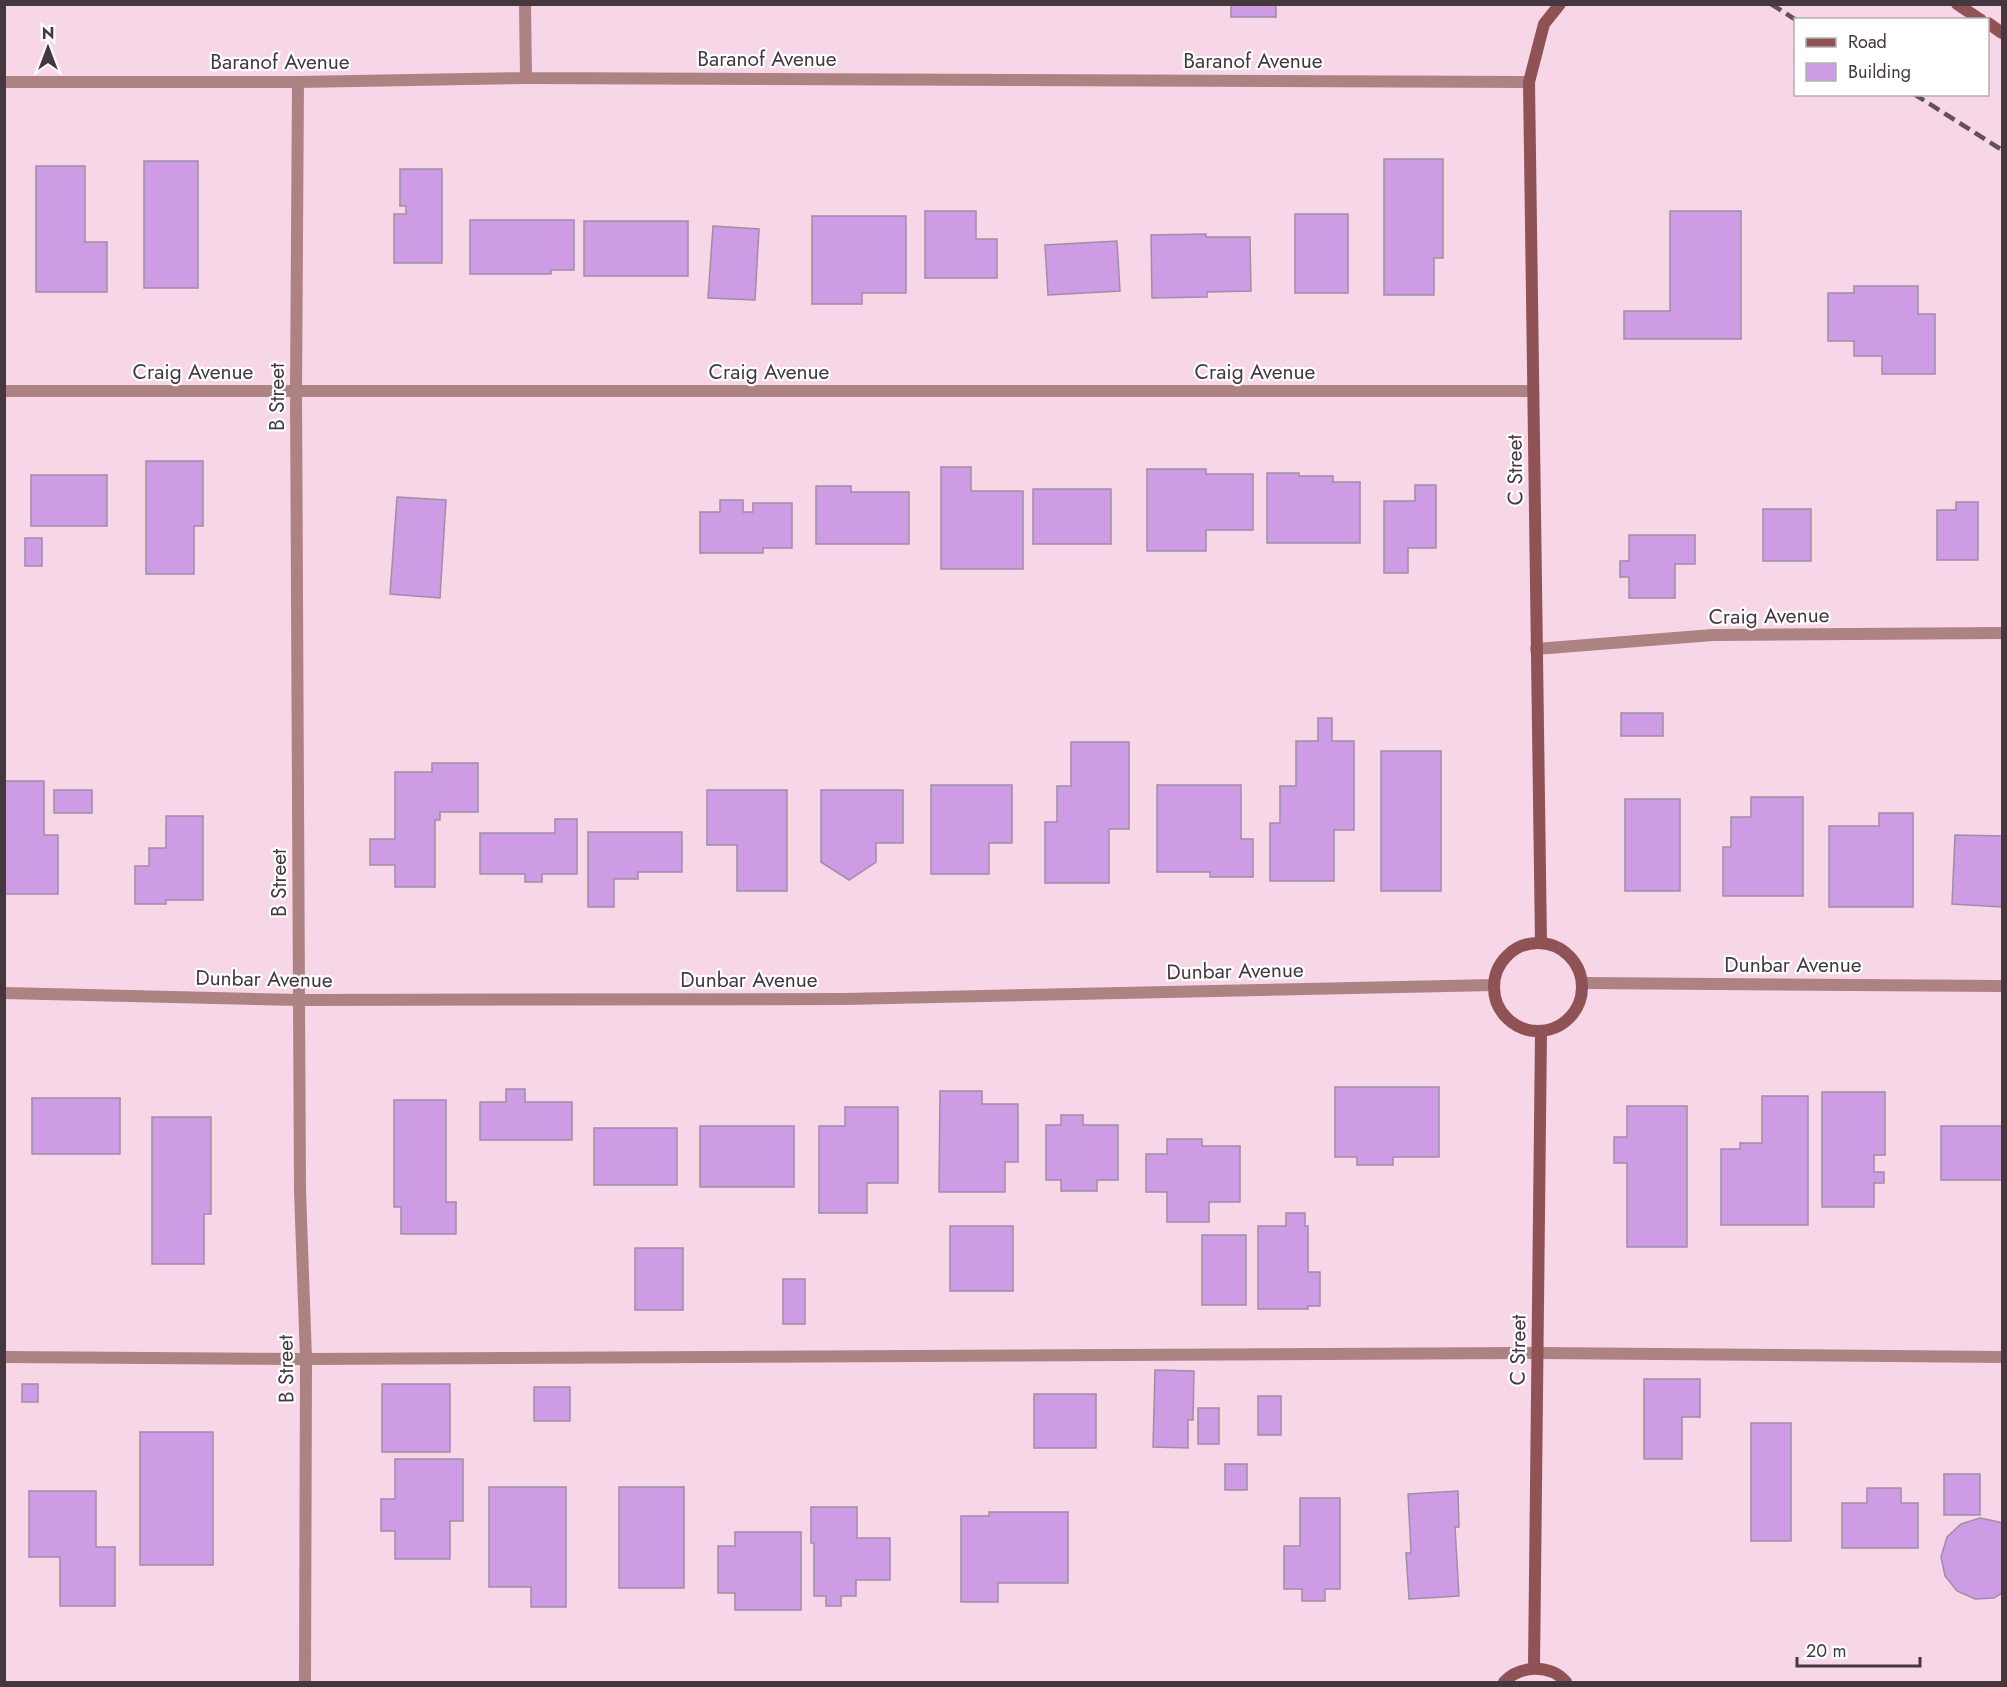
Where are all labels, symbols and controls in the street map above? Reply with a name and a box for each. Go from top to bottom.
north arrow [18,18,78,78]
legend [1794,18,1989,96]
text: N [42,22,54,45]
text: Road [1848,29,1887,55]
street label: Baranof Avenue [697,44,837,74]
street label: Baranof Avenue [1183,46,1323,76]
street label: Baranof Avenue [210,47,350,77]
text: Building [1848,59,1911,85]
street label: Craig Avenue [133,357,254,387]
street label: Craig Avenue [709,357,830,387]
street label: Craig Avenue [1195,357,1316,387]
street label: B Street [262,363,292,431]
street label: C Street [1499,434,1531,506]
street label: Craig Avenue [1708,600,1830,632]
street label: B Street [264,849,294,917]
street label: Dunbar Avenue [1724,950,1862,980]
street label: Dunbar Avenue [1166,955,1304,987]
street label: Dunbar Avenue [195,963,333,995]
street label: Dunbar Avenue [680,965,818,995]
street label: C Street [1502,1314,1534,1386]
street label: B Street [270,1335,302,1403]
scale bar [1797,1630,1920,1668]
text: 20 m [1806,1638,1846,1664]

